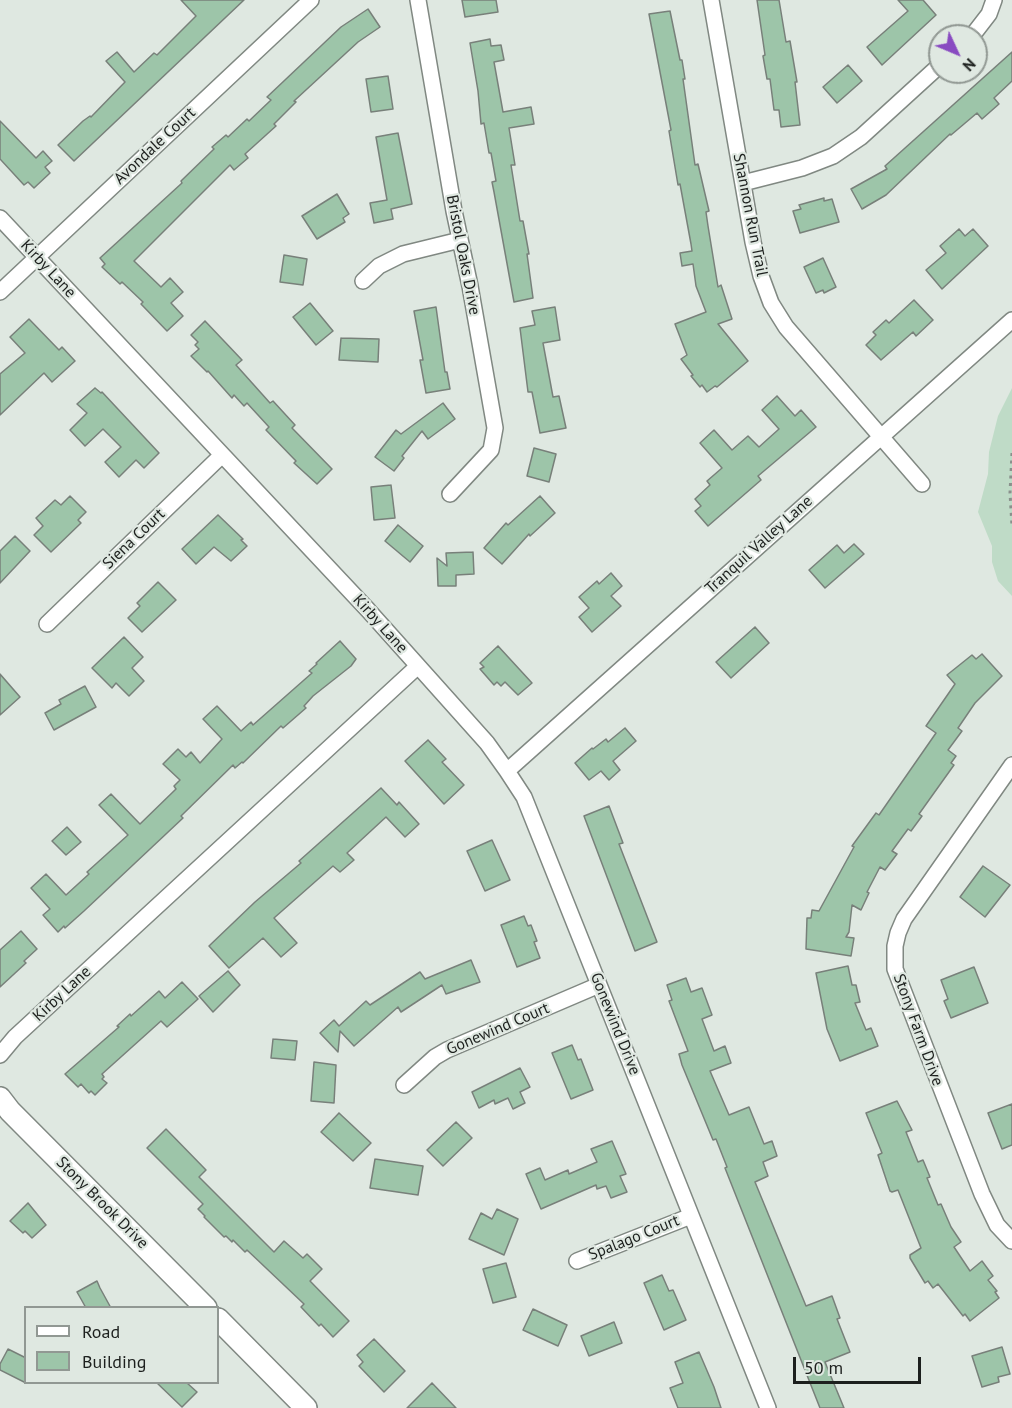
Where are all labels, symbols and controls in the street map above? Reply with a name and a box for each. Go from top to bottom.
north arrow [928,24,988,84]
text: N [959,54,980,76]
street label: Avondale Court [110,103,200,189]
street label: Shannon Run Trail [729,152,771,278]
street label: Bristol Oaks Drive [442,193,484,317]
street label: Kirby Lane [16,236,80,302]
street label: Tranquil Valley Lane [701,492,817,598]
street label: Siena Court [99,505,169,573]
street label: Kirby Lane [349,591,411,657]
street label: Kirby Lane [29,962,95,1026]
street label: Gonewind Drive [586,970,644,1078]
street label: Stony Farm Drive [889,971,947,1089]
street label: Gonewind Court [444,999,552,1059]
street label: Stony Brook Drive [52,1153,152,1253]
street label: Spalago Court [586,1211,682,1265]
legend [24,1306,219,1384]
text: Road [82,1320,120,1343]
scale bar [796,1345,924,1383]
text: Building [82,1350,146,1373]
text: 50 m [804,1356,843,1379]

